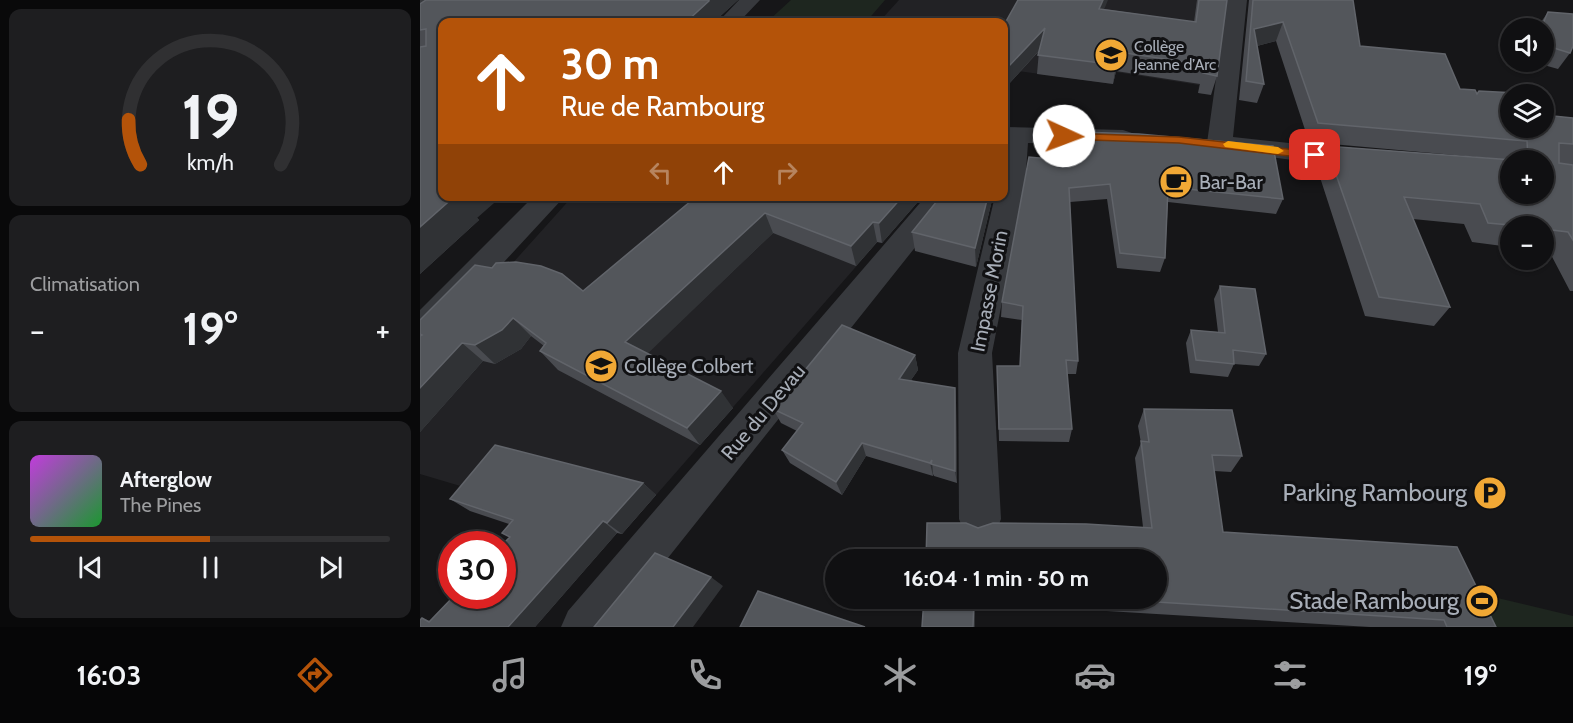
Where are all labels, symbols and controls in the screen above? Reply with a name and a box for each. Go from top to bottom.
map controls [1500,18,1554,270]
button: sound [1500,18,1554,72]
school or university icon: Collège Jeanne d’Arc [1093,37,1129,73]
place label: Collège Jeanne d’Arc [1133,37,1216,74]
text: 30 m [561,38,659,90]
icon: ahead [462,42,540,120]
text: 19 [181,79,239,155]
button: layers [1500,84,1554,138]
text: Rue de Rambourg [561,90,764,123]
position arrow [1032,104,1096,168]
pin [1289,129,1340,180]
icon: arrive [1298,138,1331,171]
text: km/h [187,149,233,175]
button: + [1500,150,1554,204]
icon: left [644,156,677,189]
icon: ahead [707,156,740,189]
icon: right [770,156,803,189]
cafe icon: Bar-Bar [1158,164,1194,200]
place label: Bar-Bar [1199,170,1263,194]
button: − [1500,216,1554,270]
street label: Impasse Morin [965,228,1013,354]
text: Climatisation [30,272,140,296]
text: 19° [183,302,237,356]
text: − [30,310,45,350]
text: + [375,310,390,350]
school or university icon: Collège Colbert [583,348,619,384]
place label: Collège Colbert [624,354,754,378]
street label: Rue du Devau [716,359,810,465]
text: Afterglow [120,466,212,493]
parking icon: Parking Rambourg [1472,475,1508,511]
place label: Parking Rambourg [1282,478,1468,507]
text: The Pines [120,493,201,517]
speed limit sign: 30 [438,531,516,609]
icon: previous [74,551,107,584]
icon: pause [194,551,227,584]
icon: next [314,551,347,584]
text: 16:04 · 1 min · 50 m [903,565,1089,592]
sports icon: Stade Rambourg [1464,583,1500,619]
place label: Stade Rambourg [1289,586,1460,615]
icon: directions [294,654,336,696]
icon: music [489,654,531,696]
icon: phone [684,654,726,696]
icon: climate [879,654,921,696]
icon: car [1074,654,1116,696]
icon: filters [1269,654,1311,696]
text: 16:03 [76,659,141,692]
text: 19° [1464,659,1497,692]

